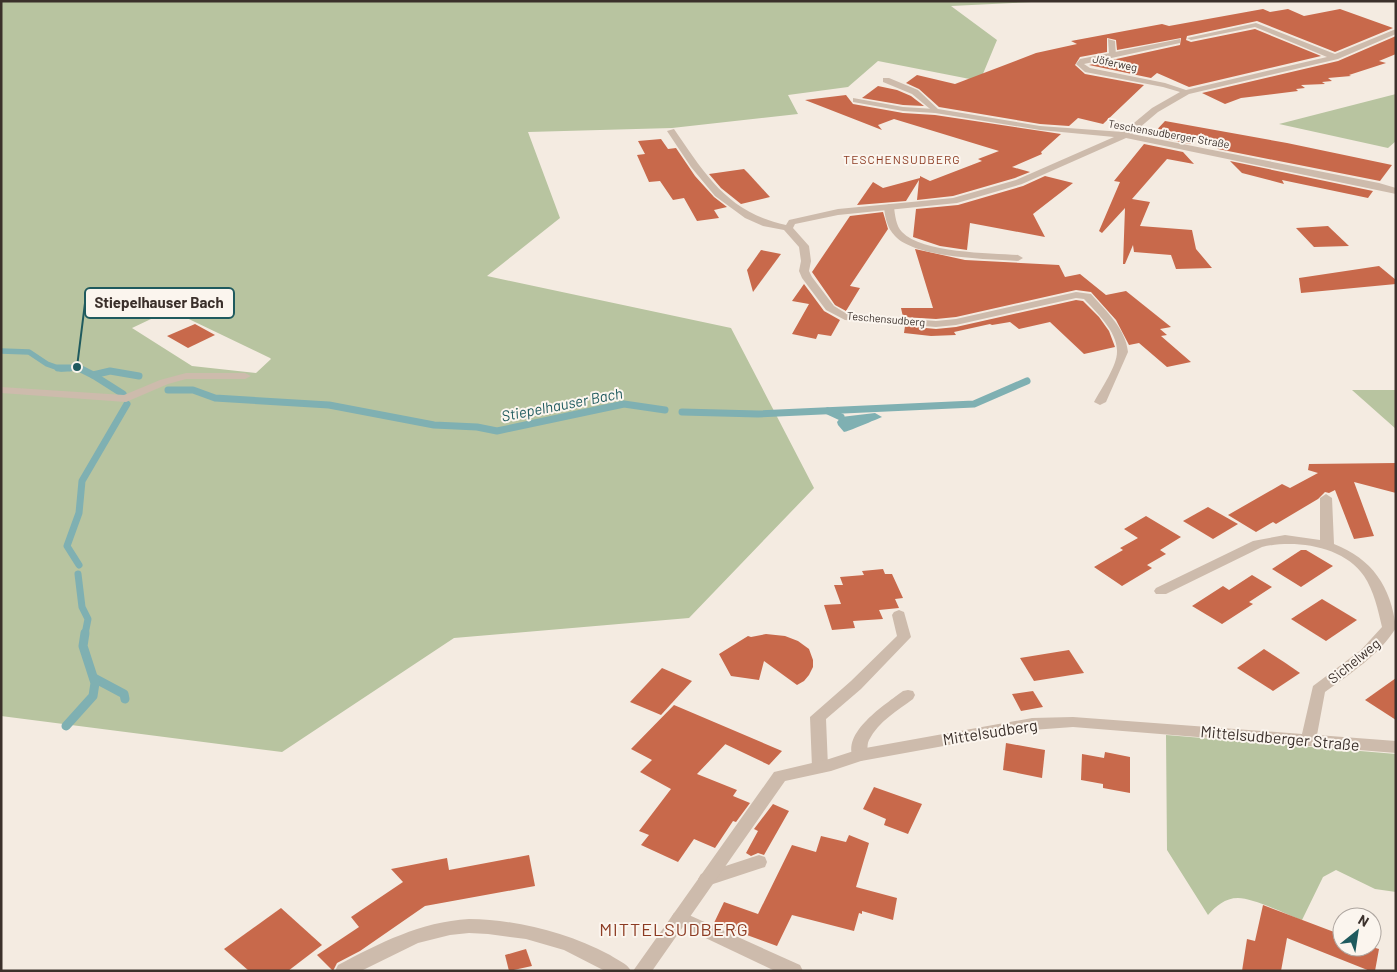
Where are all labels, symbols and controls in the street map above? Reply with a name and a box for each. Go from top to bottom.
street label: Jöferweg [1092,51,1139,74]
street label: Teschensudberger Straße [1108,116,1231,151]
district label: TESCHENSUDBERG [843,152,961,166]
callout: Stiepelhauser Bach [85,288,234,318]
text: Stiepelhauser Bach [94,293,224,311]
street label: Teschensudberg [846,309,926,328]
water label: Stiepelhauser Bach [500,383,624,425]
street label: Sichelweg [1324,635,1383,687]
street label: Mittelsudberg [941,715,1039,748]
street label: Mittelsudberger Straße [1200,721,1360,754]
north arrow [1332,907,1382,957]
text: N [1355,911,1372,930]
district label: MITTELSUDBERG [599,918,749,940]

